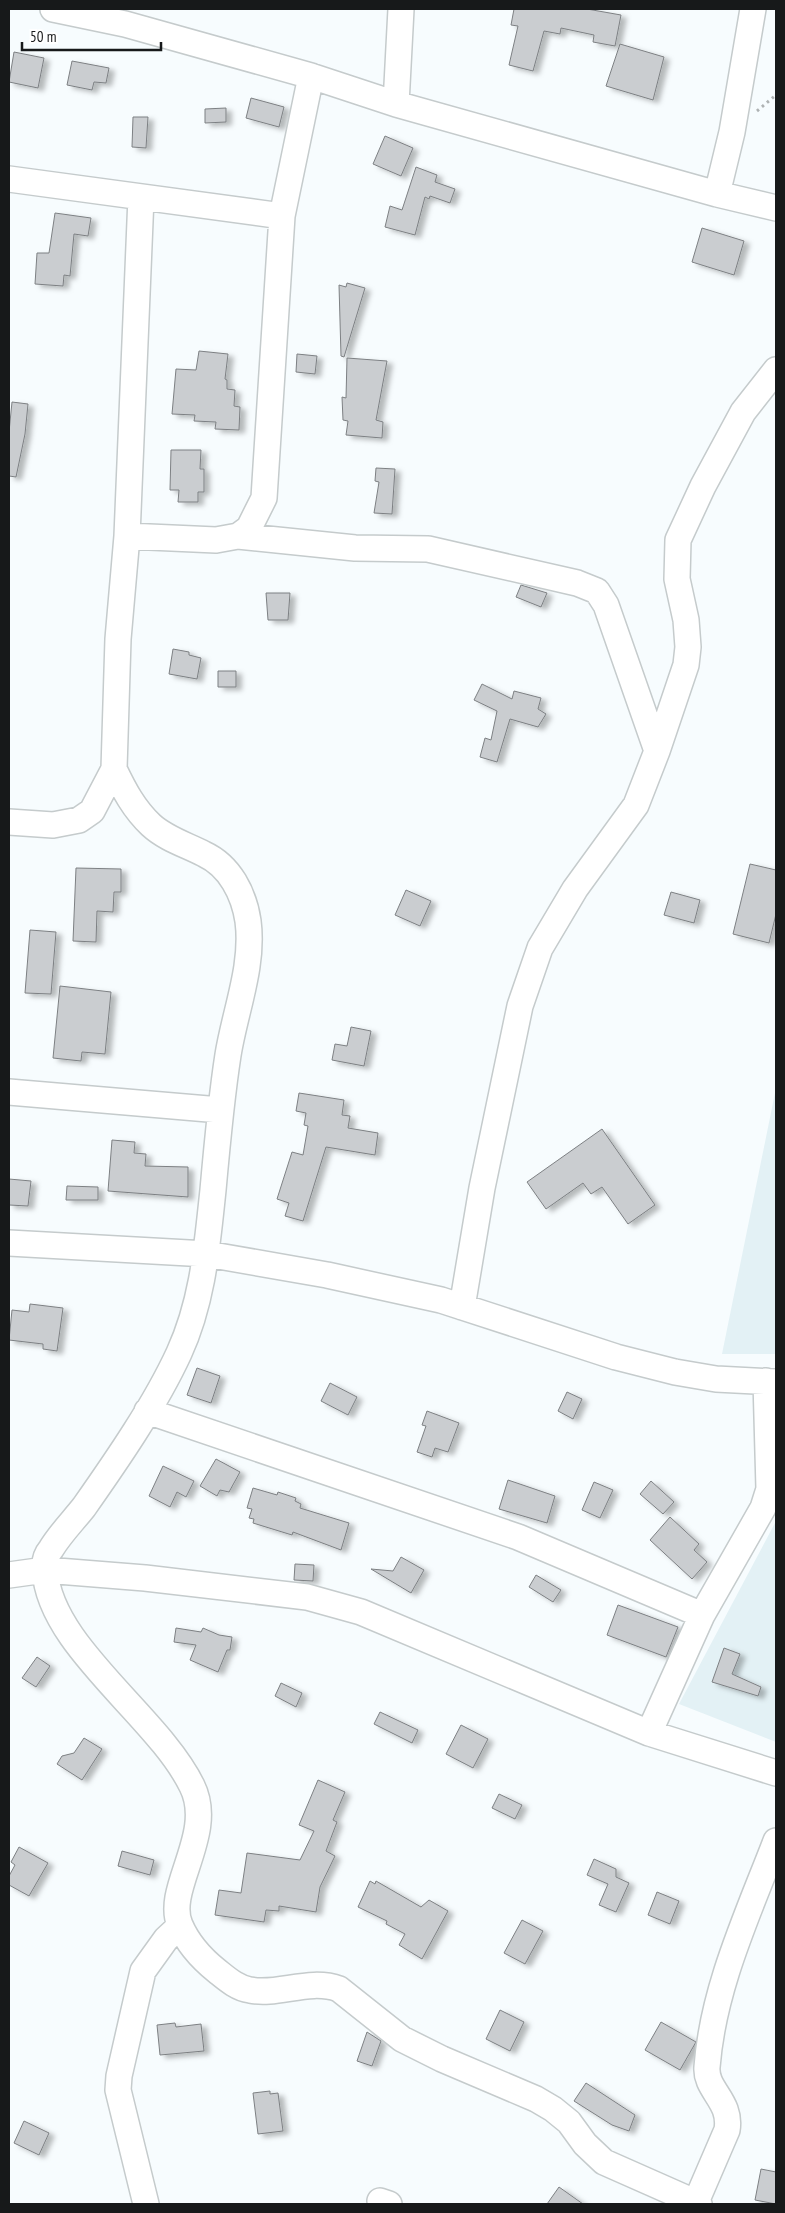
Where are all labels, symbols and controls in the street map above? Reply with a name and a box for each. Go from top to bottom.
scale bar [22,20,161,52]
text: 50 m [30,27,56,46]

